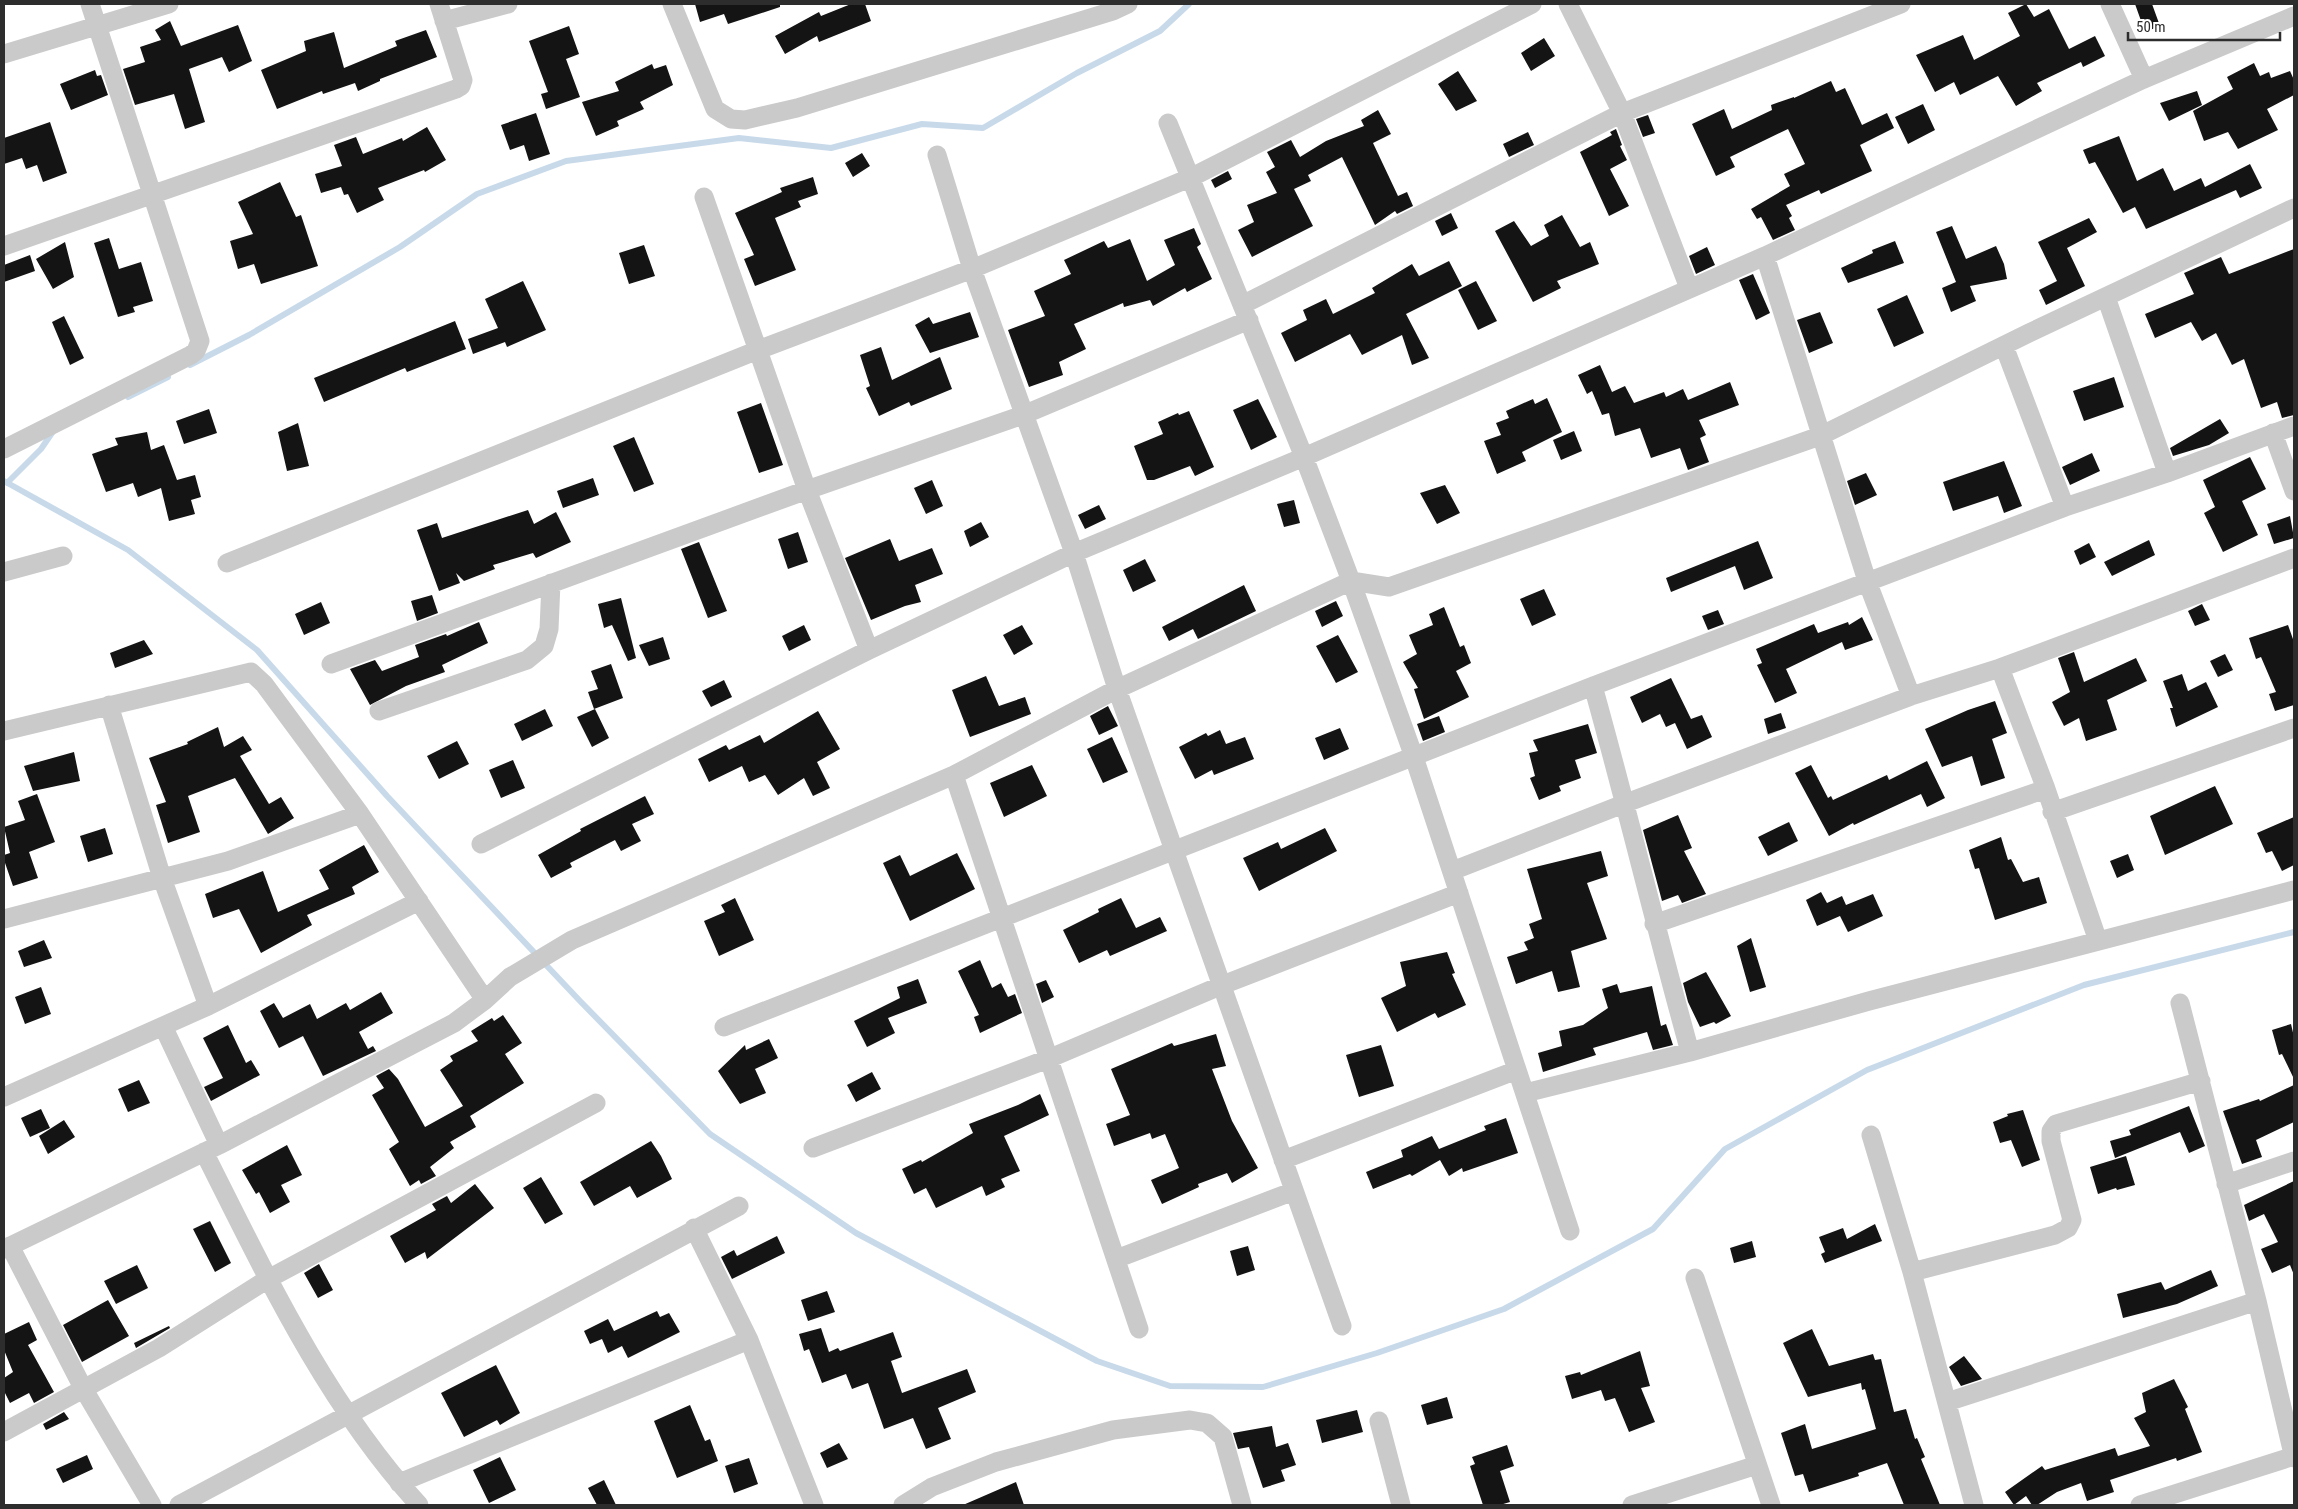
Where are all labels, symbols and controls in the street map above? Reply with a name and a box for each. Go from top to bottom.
scale bar [2128,10,2280,42]
text: 50 m [2136,18,2166,36]

